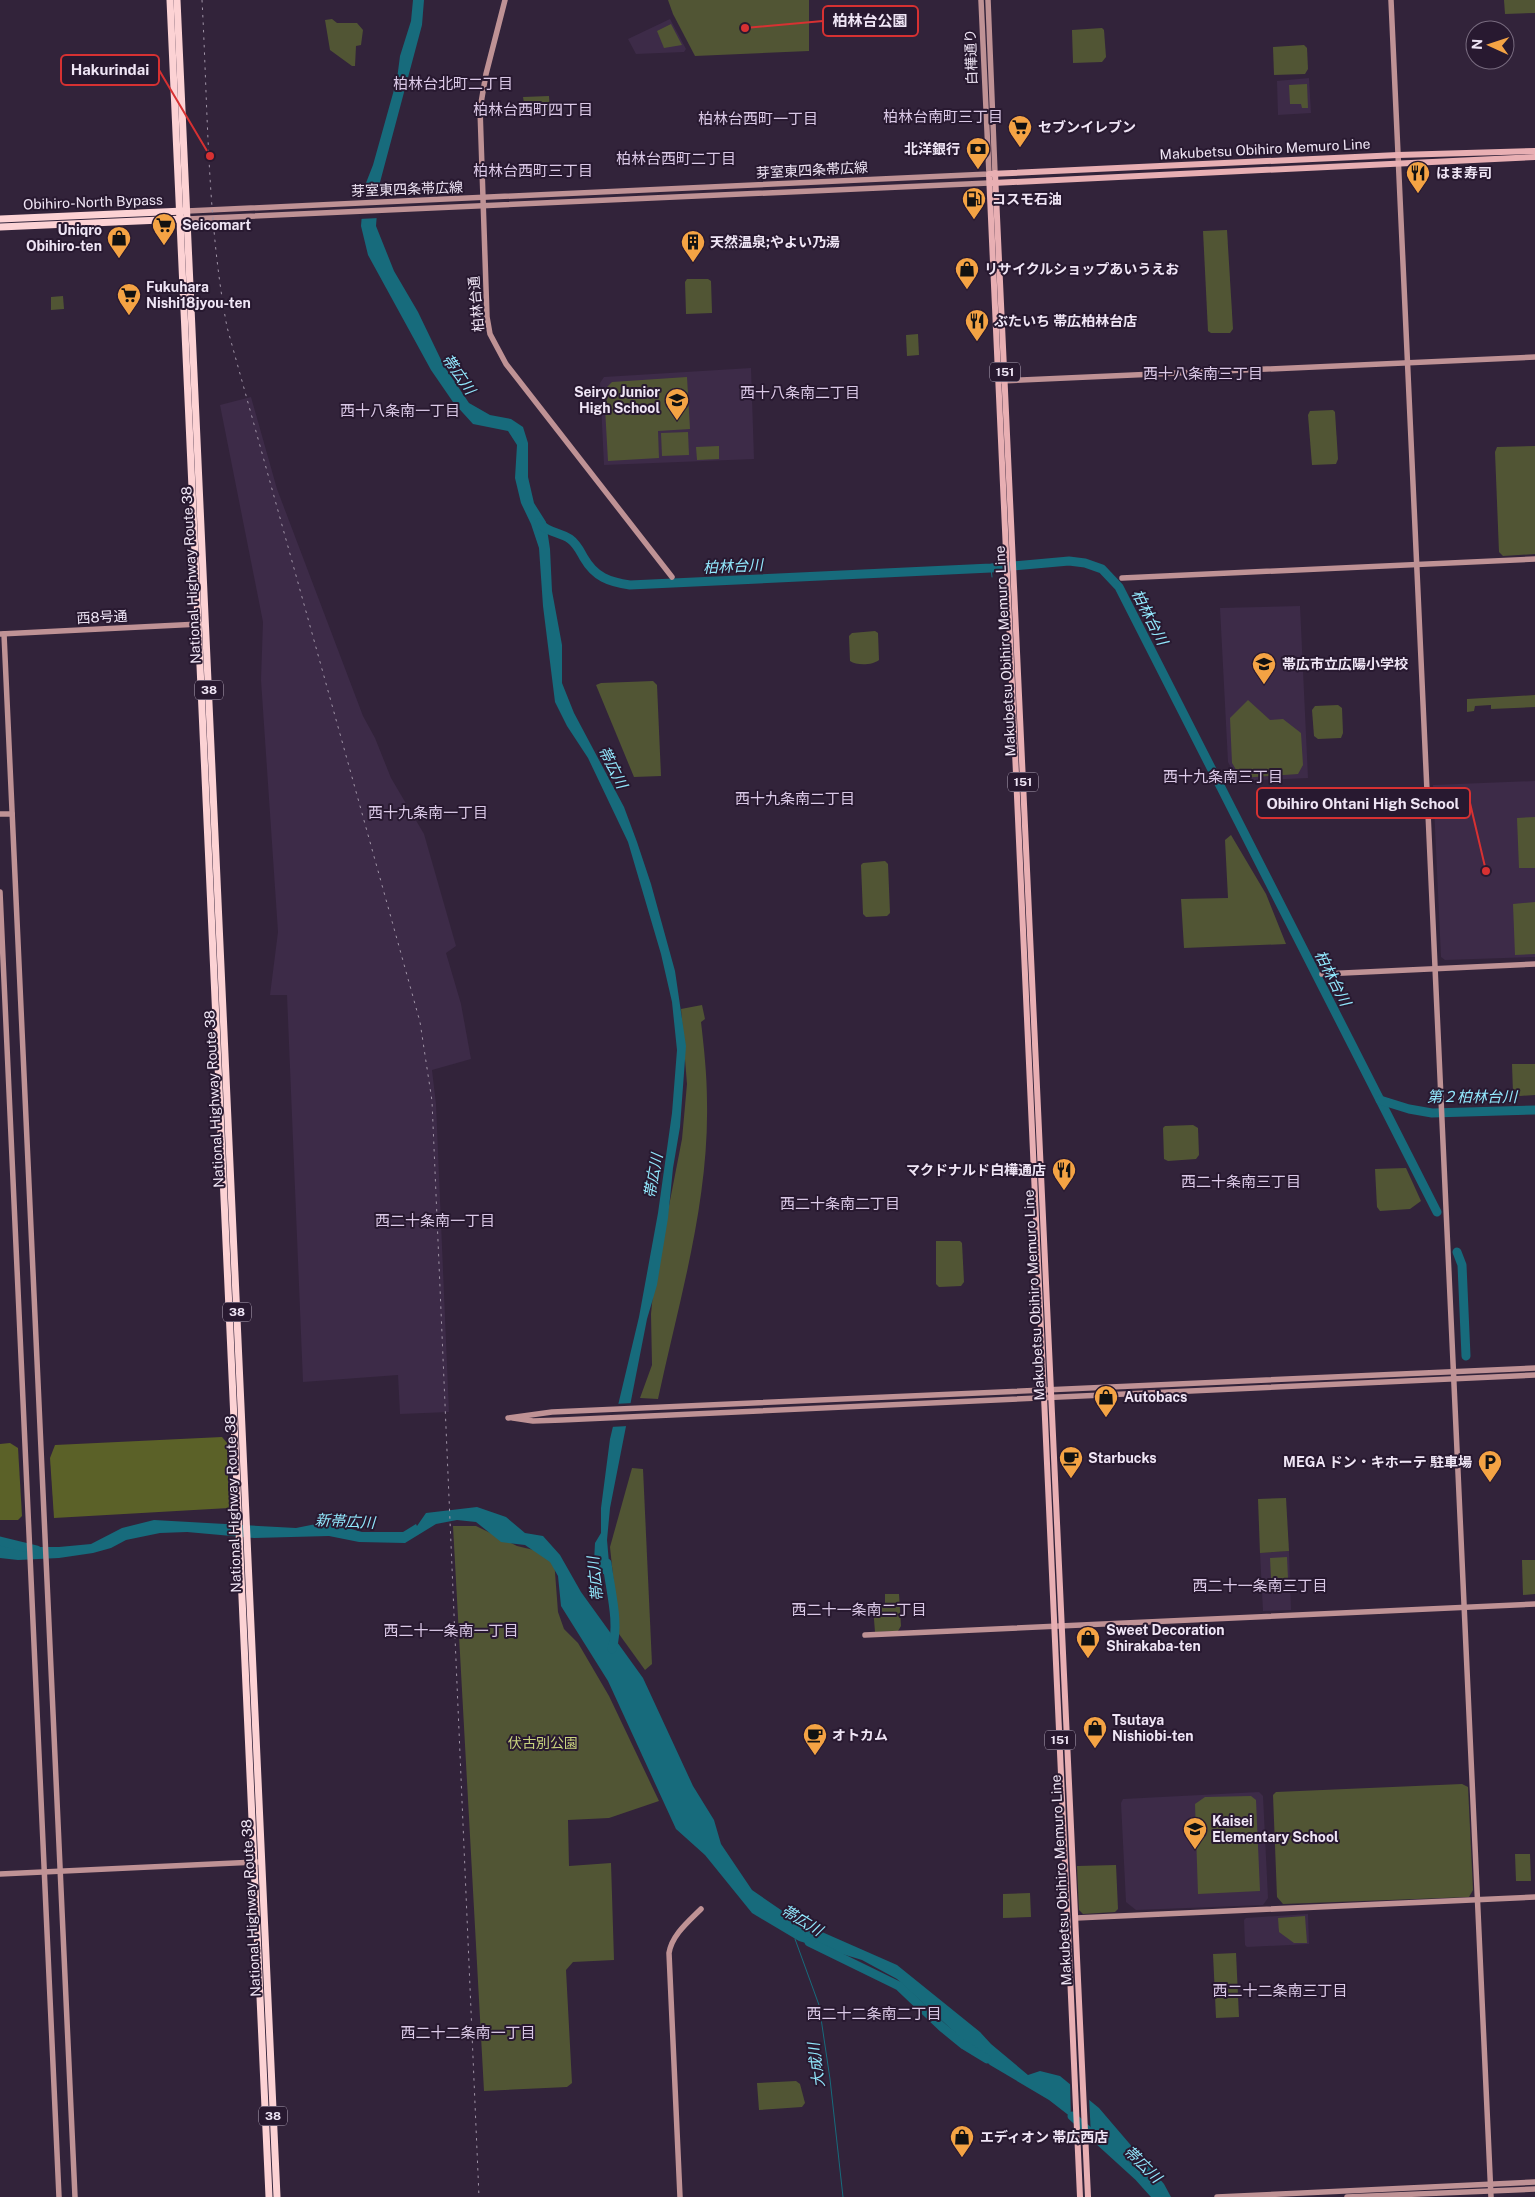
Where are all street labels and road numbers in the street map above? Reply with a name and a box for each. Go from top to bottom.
street label: 白樺通り [962,29,980,85]
street label: Makubetsu Obihiro Memuro Line [1159,135,1371,163]
street label: 芽室東四条帯広線 [756,159,868,181]
street label: 芽室東四条帯広線 [351,179,463,199]
street label: Obihiro-North Bypass [23,192,163,212]
street label: 柏林台通 [466,275,486,333]
road number: 151 [990,362,1020,382]
street label: National Highway Route 38 [178,486,204,664]
street label: Makubetsu Obihiro Memuro Line [991,545,1019,757]
street label: 西8号通 [76,608,128,626]
road number: 38 [195,680,223,700]
road number: 151 [1008,772,1038,792]
street label: National Highway Route 38 [201,1010,227,1188]
street label: Makubetsu Obihiro Memuro Line [1020,1189,1048,1401]
road number: 38 [223,1302,251,1321]
street label: National Highway Route 38 [222,1415,244,1593]
road number: 151 [1045,1730,1075,1750]
street label: Makubetsu Obihiro Memuro Line [1047,1774,1075,1986]
street label: National Highway Route 38 [238,1819,264,1997]
road number: 38 [259,2106,287,2126]

